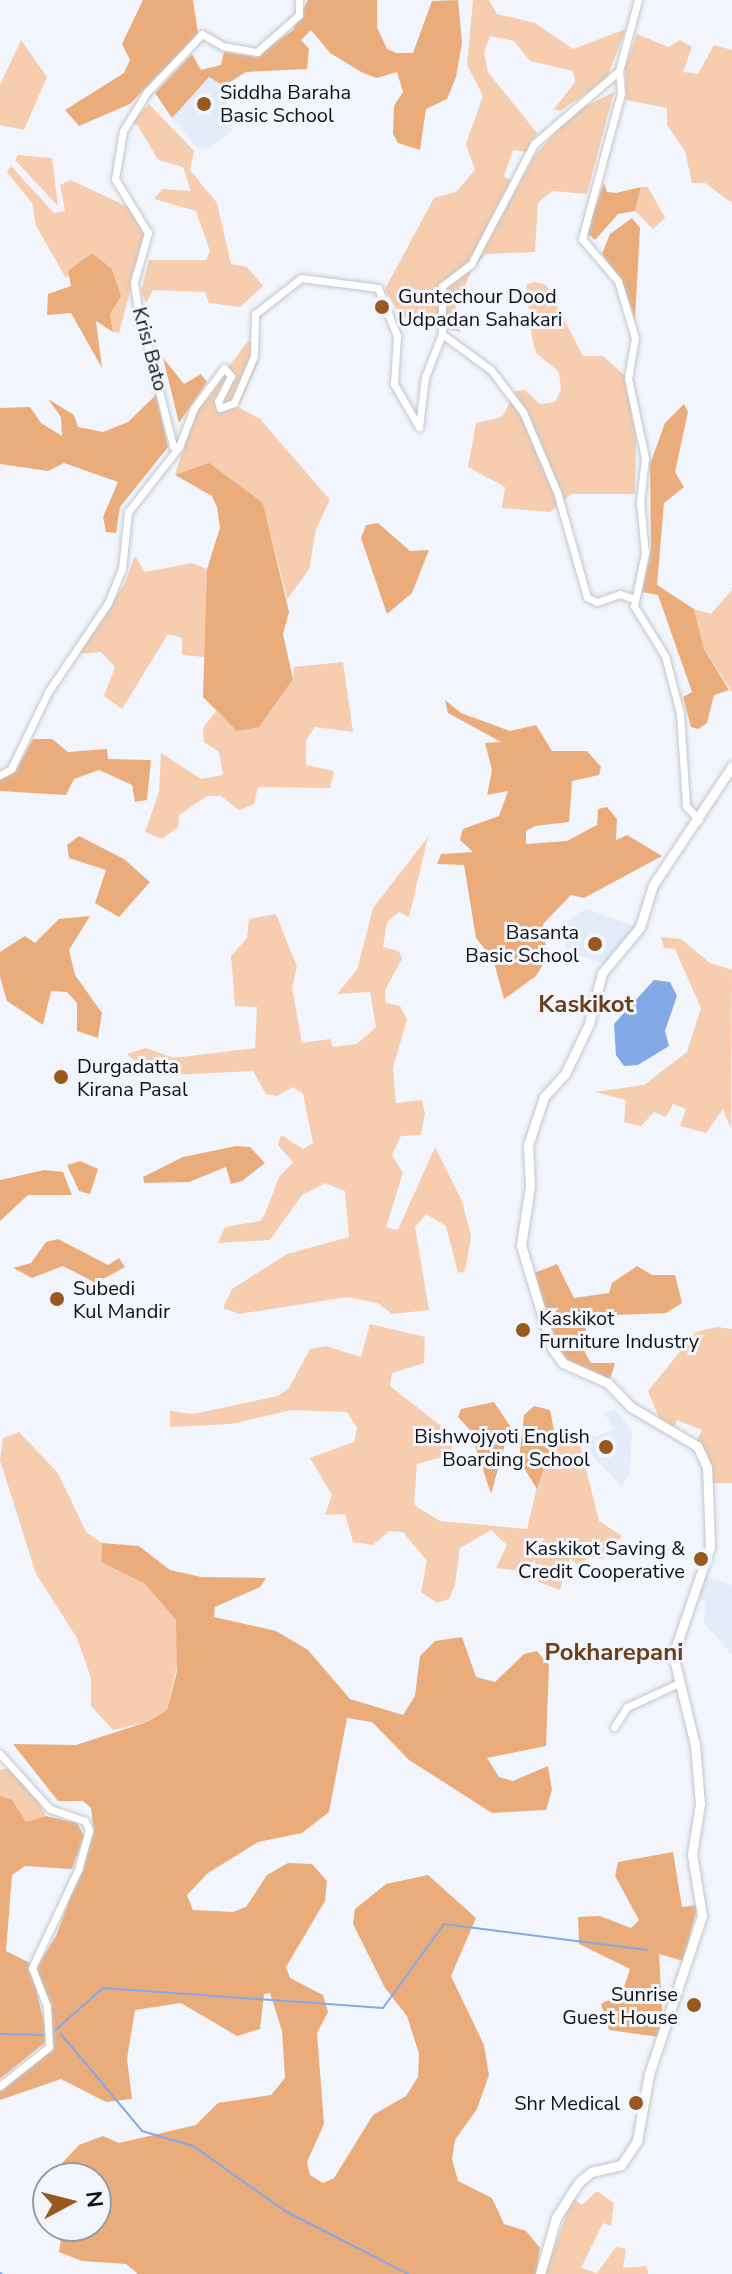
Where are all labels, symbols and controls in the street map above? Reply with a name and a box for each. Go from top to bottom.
place label: Siddha Baraha Basic School [220,80,351,127]
marker: Siddha Baraha Basic School [195,95,213,113]
place label: Guntechour Dood Udpadan Sahakari [398,284,562,331]
marker: Guntechour Dood Udpadan Sahakari [373,298,391,316]
street label: Krisi Bato [127,304,173,394]
place label: Basanta Basic School [465,920,579,967]
marker: Basanta Basic School [586,935,604,953]
district label: Kaskikot [538,991,634,1019]
place label: Durgadatta Kirana Pasal [77,1054,188,1101]
marker: Durgadatta Kirana Pasal [52,1068,70,1086]
place label: Subedi Kul Mandir [73,1276,170,1323]
marker: Subedi Kul Mandir [48,1290,66,1308]
place label: Kaskikot Furniture Industry [539,1306,699,1353]
marker: Kaskikot Furniture Industry [514,1321,532,1339]
place label: Bishwojyoti English Boarding School [414,1424,590,1471]
marker: Bishwojyoti English Boarding School [597,1438,615,1456]
place label: Kaskikot Saving & Credit Cooperative [518,1536,685,1583]
marker: Kaskikot Saving & Credit Cooperative [692,1550,710,1568]
district label: Pokharepani [545,1639,683,1667]
place label: Sunrise Guest House [562,1982,678,2029]
marker: Sunrise Guest House [685,1996,703,2014]
place label: Shr Medical [514,2091,620,2115]
marker: Shr Medical [627,2094,645,2112]
north arrow [32,2162,112,2242]
text: N [78,2189,110,2209]

